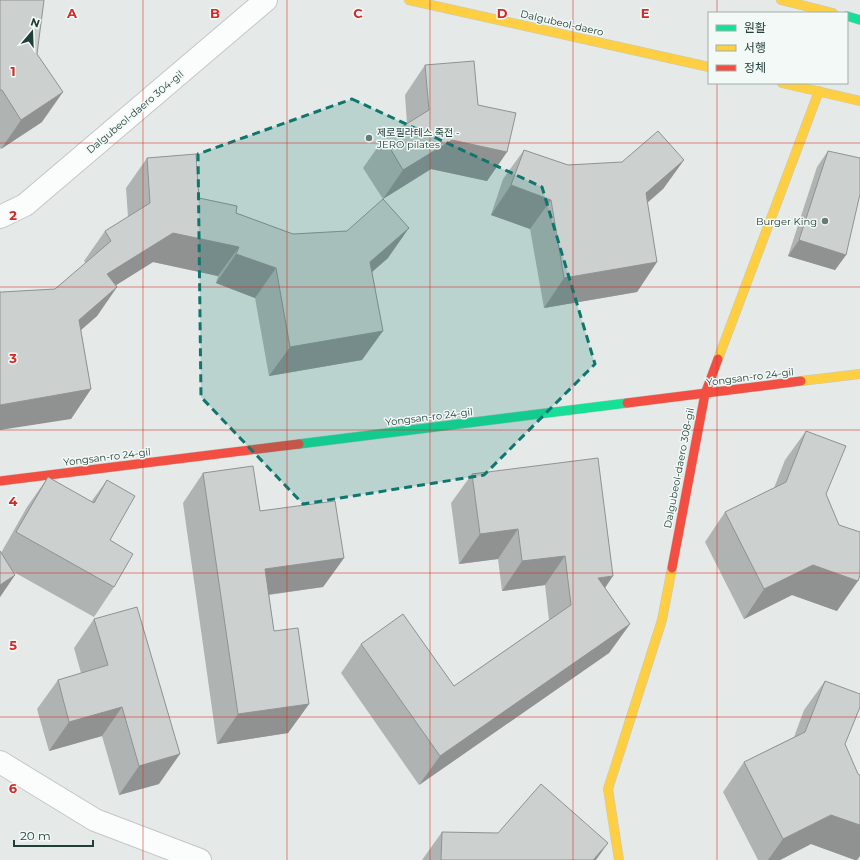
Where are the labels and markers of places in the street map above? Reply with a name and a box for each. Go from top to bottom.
place label: 제로필라테스 죽전 - JERO pilates [376,126,460,151]
marker: 제로필라테스 죽전 - JERO pilates [364,133,374,143]
place label: Burger King [756,215,817,228]
marker: Burger King [820,216,830,226]

